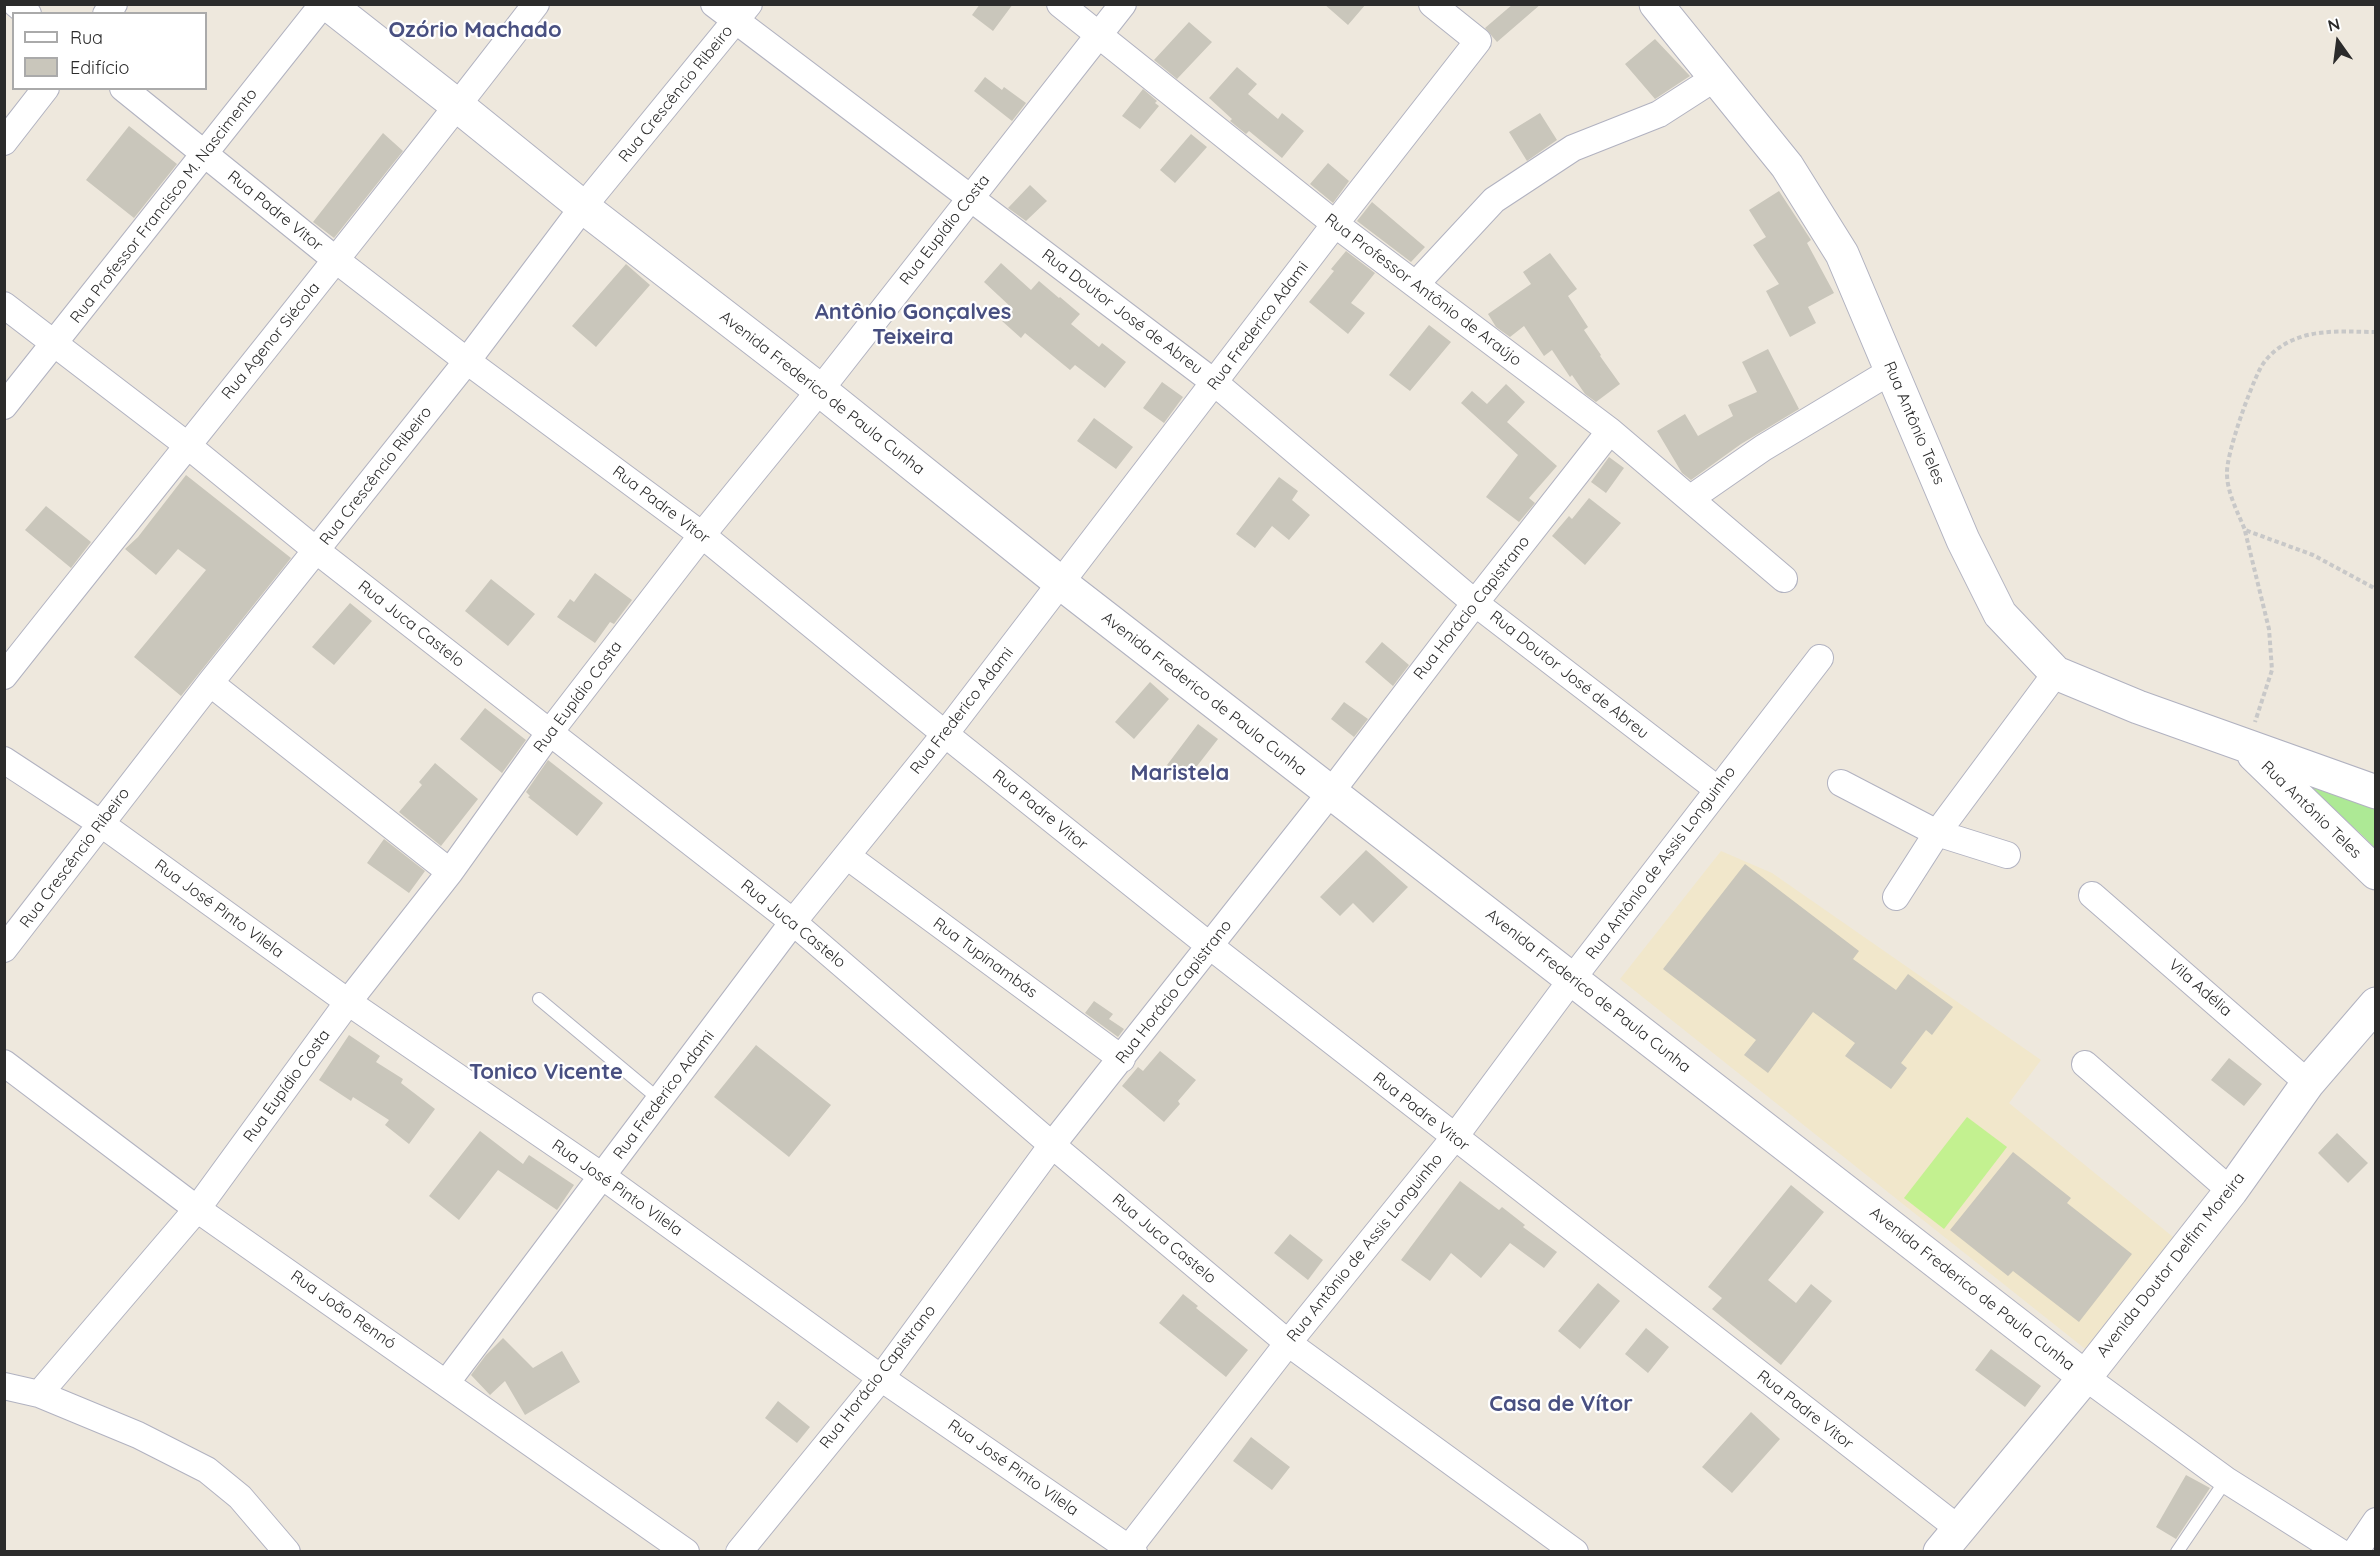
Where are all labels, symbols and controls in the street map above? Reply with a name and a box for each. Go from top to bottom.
legend [12,12,207,90]
north arrow [2308,12,2368,72]
text: N [2326,13,2342,36]
district label: Ozório Machado [388,17,562,43]
street label: Rua Crescêncio Ribeiro [615,22,737,166]
text: Rua [70,26,103,49]
text: Edifício [70,56,129,79]
street label: Rua Professor Francisco M. Nascimento [66,85,262,327]
street label: Rua Padre Vitor [223,167,327,255]
street label: Rua Eupídio Costa [896,171,994,289]
street label: Rua Professor Antônio de Araújo [1321,210,1525,370]
street label: Rua Doutor José de Abreu [1038,245,1206,379]
street label: Rua Frederico Adami [1203,258,1313,394]
street label: Rua Agenor Siécola [218,279,324,403]
district label: Antônio Gonçalves Teixeira [815,299,1011,350]
street label: Avenida Frederico de Paula Cunha [716,307,928,479]
street label: Rua Antônio Teles [1879,359,1949,487]
street label: Rua Crescêncio Ribeiro [316,403,436,549]
street label: Rua Padre Vitor [608,462,714,548]
street label: Rua Horácio Capistrano [1410,532,1534,684]
street label: Rua Juca Castelo [354,577,468,671]
street label: Rua Doutor José de Abreu [1486,607,1652,743]
street label: Avenida Frederico de Paula Cunha [1098,608,1310,780]
street label: Rua Eupídio Costa [530,637,626,757]
street label: Rua Frederico Adami [906,644,1018,778]
street label: Rua Antônio Teles [2257,757,2365,863]
district label: Maristela [1131,760,1229,786]
street label: Rua Antônio de Assis Longuinho [1582,763,1740,963]
street label: Rua Padre Vitor [988,766,1092,854]
street label: Rua Crescêncio Ribeiro [16,784,134,932]
street label: Rua José Pinto Vilela [151,856,287,962]
street label: Rua Juca Castelo [737,876,849,972]
street label: Avenida Frederico de Paula Cunha [1482,905,1694,1077]
street label: Rua Tupinambás [929,914,1041,1002]
street label: Rua Horácio Capistrano [1112,916,1236,1068]
street label: Vila Adélia [2164,955,2236,1021]
street label: Rua Eupídio Costa [240,1026,334,1146]
street label: Rua Frederico Adami [609,1027,719,1163]
district label: Tonico Vicente [469,1059,623,1085]
street label: Rua Padre Vitor [1369,1068,1473,1156]
street label: Rua José Pinto Vilela [548,1136,686,1240]
street label: Rua Antônio de Assis Longuinho [1283,1150,1447,1346]
street label: Avenida Doutor Delfim Moreira [2093,1169,2249,1361]
street label: Rua Juca Castelo [1108,1190,1220,1288]
street label: Avenida Frederico de Paula Cunha [1866,1203,2078,1375]
street label: Rua João Rennó [287,1267,399,1353]
street label: Rua Horácio Capistrano [816,1301,940,1453]
street label: Rua Padre Vitor [1753,1366,1857,1454]
district label: Casa de Vítor [1489,1391,1633,1417]
street label: Rua José Pinto Vilela [944,1416,1082,1520]

